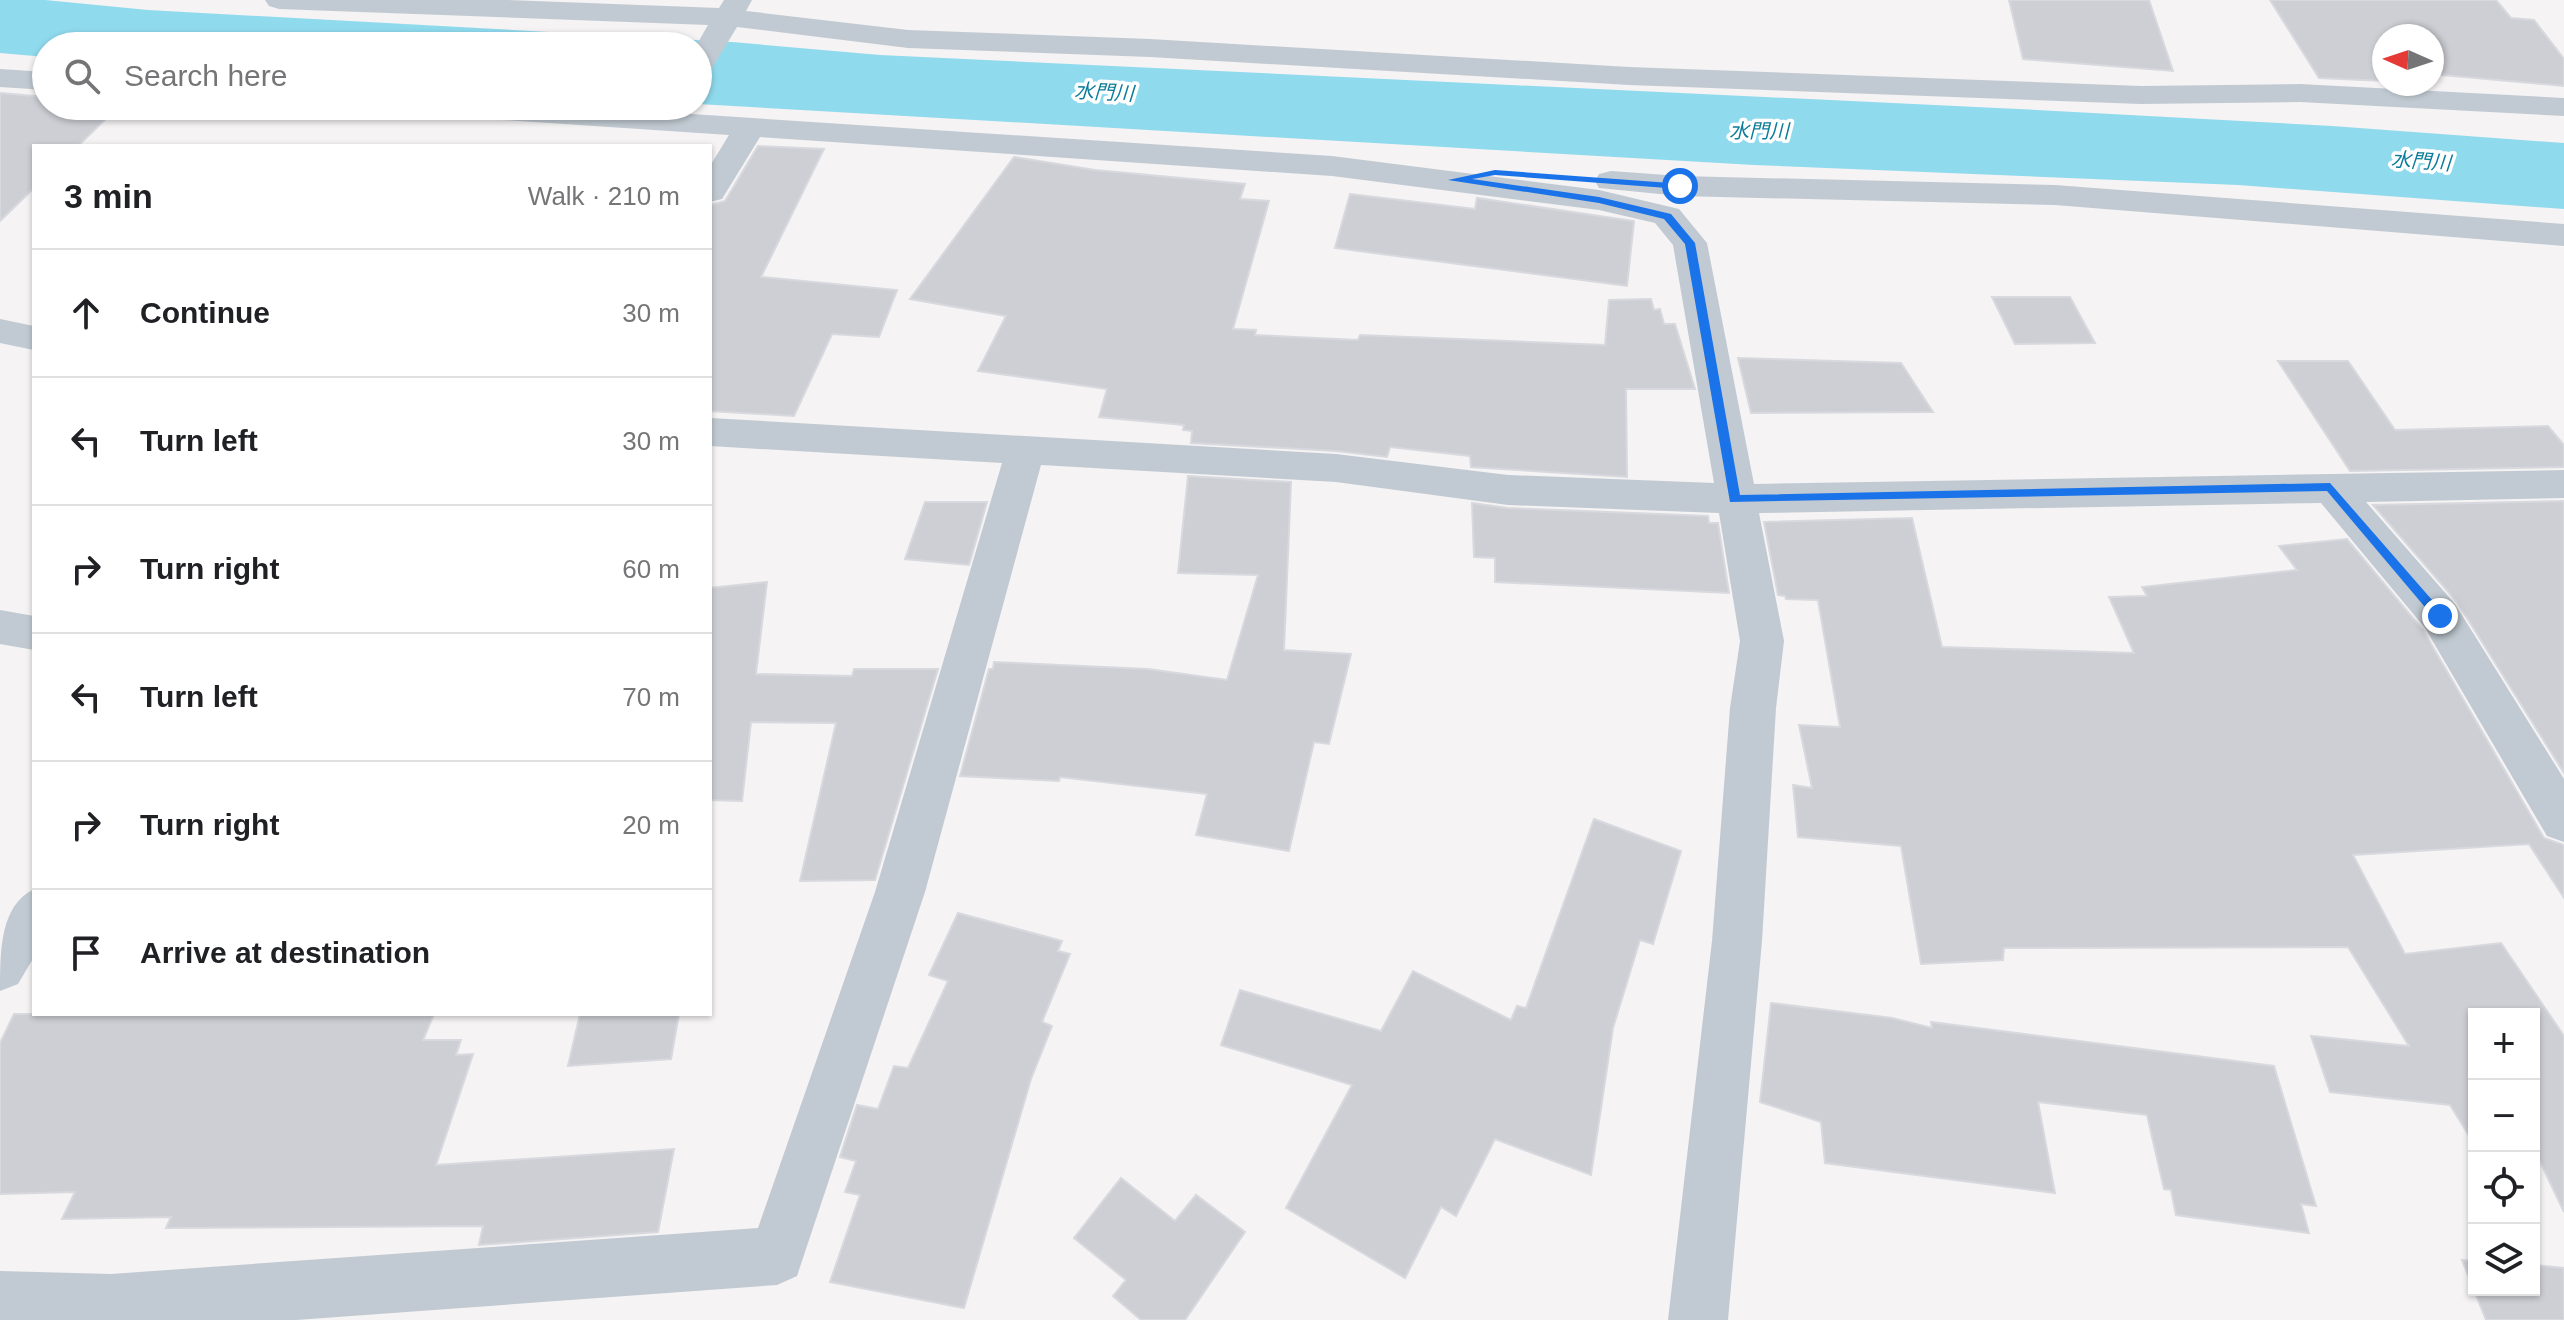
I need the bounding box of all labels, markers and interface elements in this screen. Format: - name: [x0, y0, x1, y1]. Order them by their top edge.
- north arrow: [2372, 24, 2444, 96]
- search box: [32, 32, 712, 120]
- icon: search: [60, 54, 104, 98]
- text: Search here: [124, 59, 287, 92]
- water label: 水門川: [1073, 79, 1137, 105]
- water label: 水門川: [1729, 120, 1791, 142]
- water label: 水門川: [2390, 148, 2454, 174]
- route start: [1662, 168, 1698, 204]
- text: 3 min: [64, 177, 153, 215]
- text: Walk · 210 m: [528, 181, 680, 211]
- icon: ahead: [64, 291, 108, 335]
- text: Continue: [140, 296, 270, 329]
- text: 30 m: [622, 298, 680, 328]
- icon: left: [64, 419, 108, 463]
- text: Turn left: [140, 424, 258, 457]
- text: 30 m: [622, 426, 680, 456]
- icon: right: [64, 547, 108, 591]
- text: Turn right: [140, 552, 279, 585]
- text: 60 m: [622, 554, 680, 584]
- route end: [2422, 598, 2458, 634]
- icon: left: [64, 675, 108, 719]
- text: Turn left: [140, 680, 258, 713]
- text: 70 m: [622, 682, 680, 712]
- icon: right: [64, 803, 108, 847]
- text: Turn right: [140, 808, 279, 841]
- text: 20 m: [622, 810, 680, 840]
- icon: arrive: [64, 931, 108, 975]
- text: Arrive at destination: [140, 936, 430, 969]
- map controls: [2468, 1008, 2540, 1296]
- button: +: [2468, 1008, 2540, 1080]
- button: −: [2468, 1080, 2540, 1152]
- button: locate: [2468, 1152, 2540, 1224]
- button: layers: [2468, 1224, 2540, 1296]

